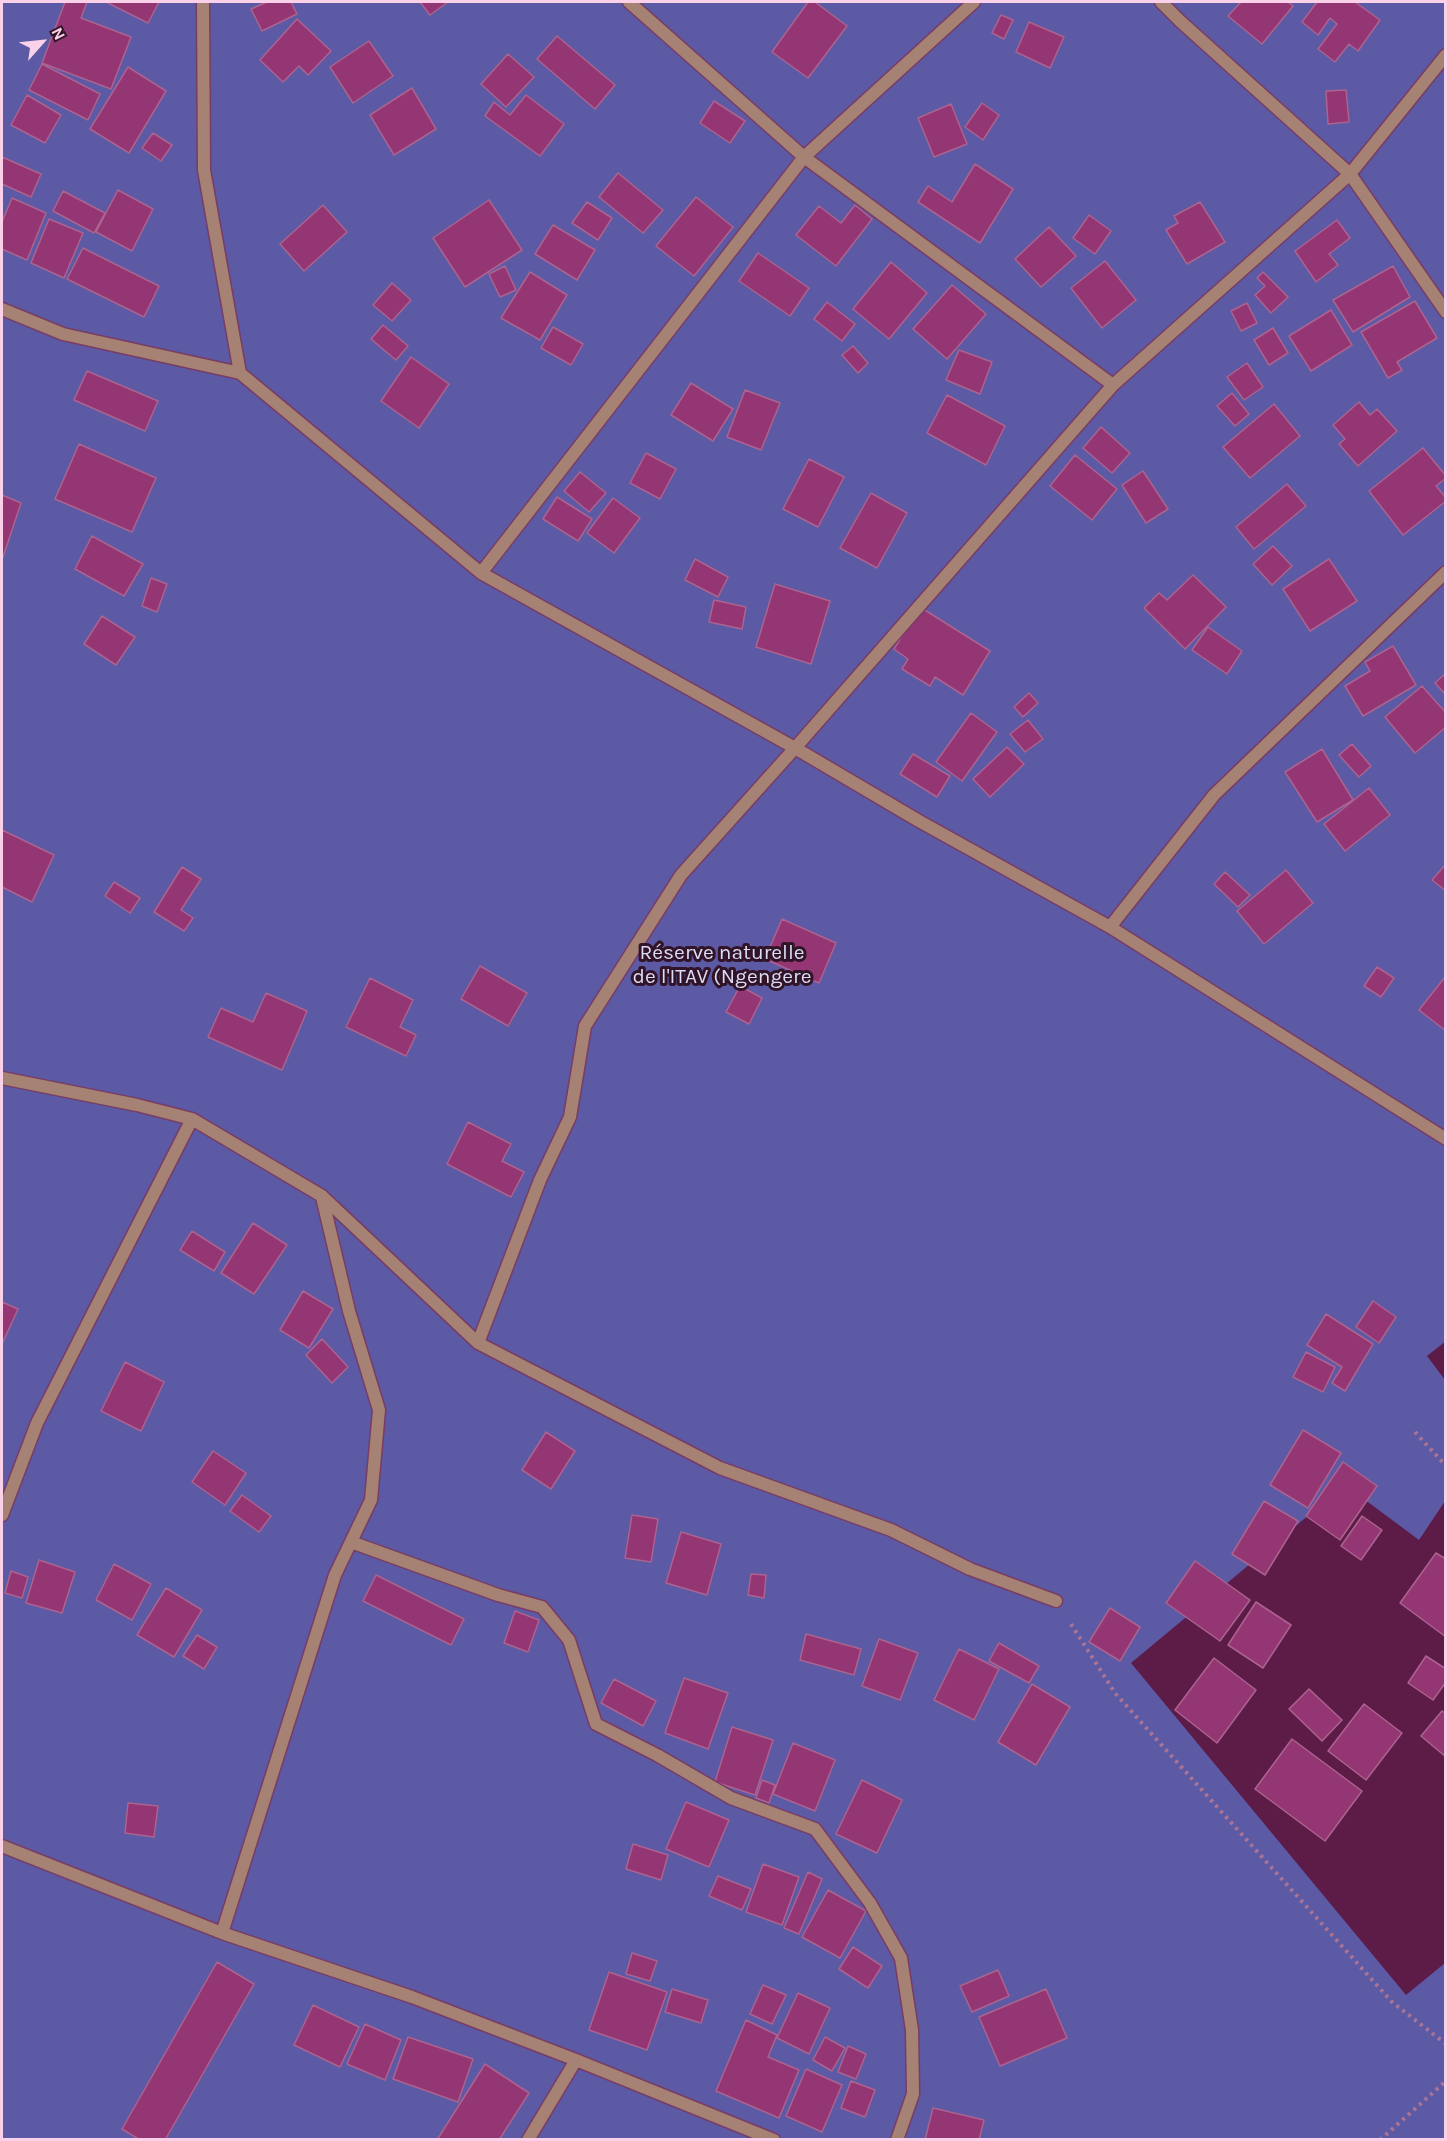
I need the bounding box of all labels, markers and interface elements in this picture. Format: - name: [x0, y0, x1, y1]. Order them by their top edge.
- north arrow: [12, 12, 72, 72]
- text: N: [47, 24, 70, 43]
- park label: Réserve naturelle de l'ITAV (Ngengere: [633, 940, 811, 990]

